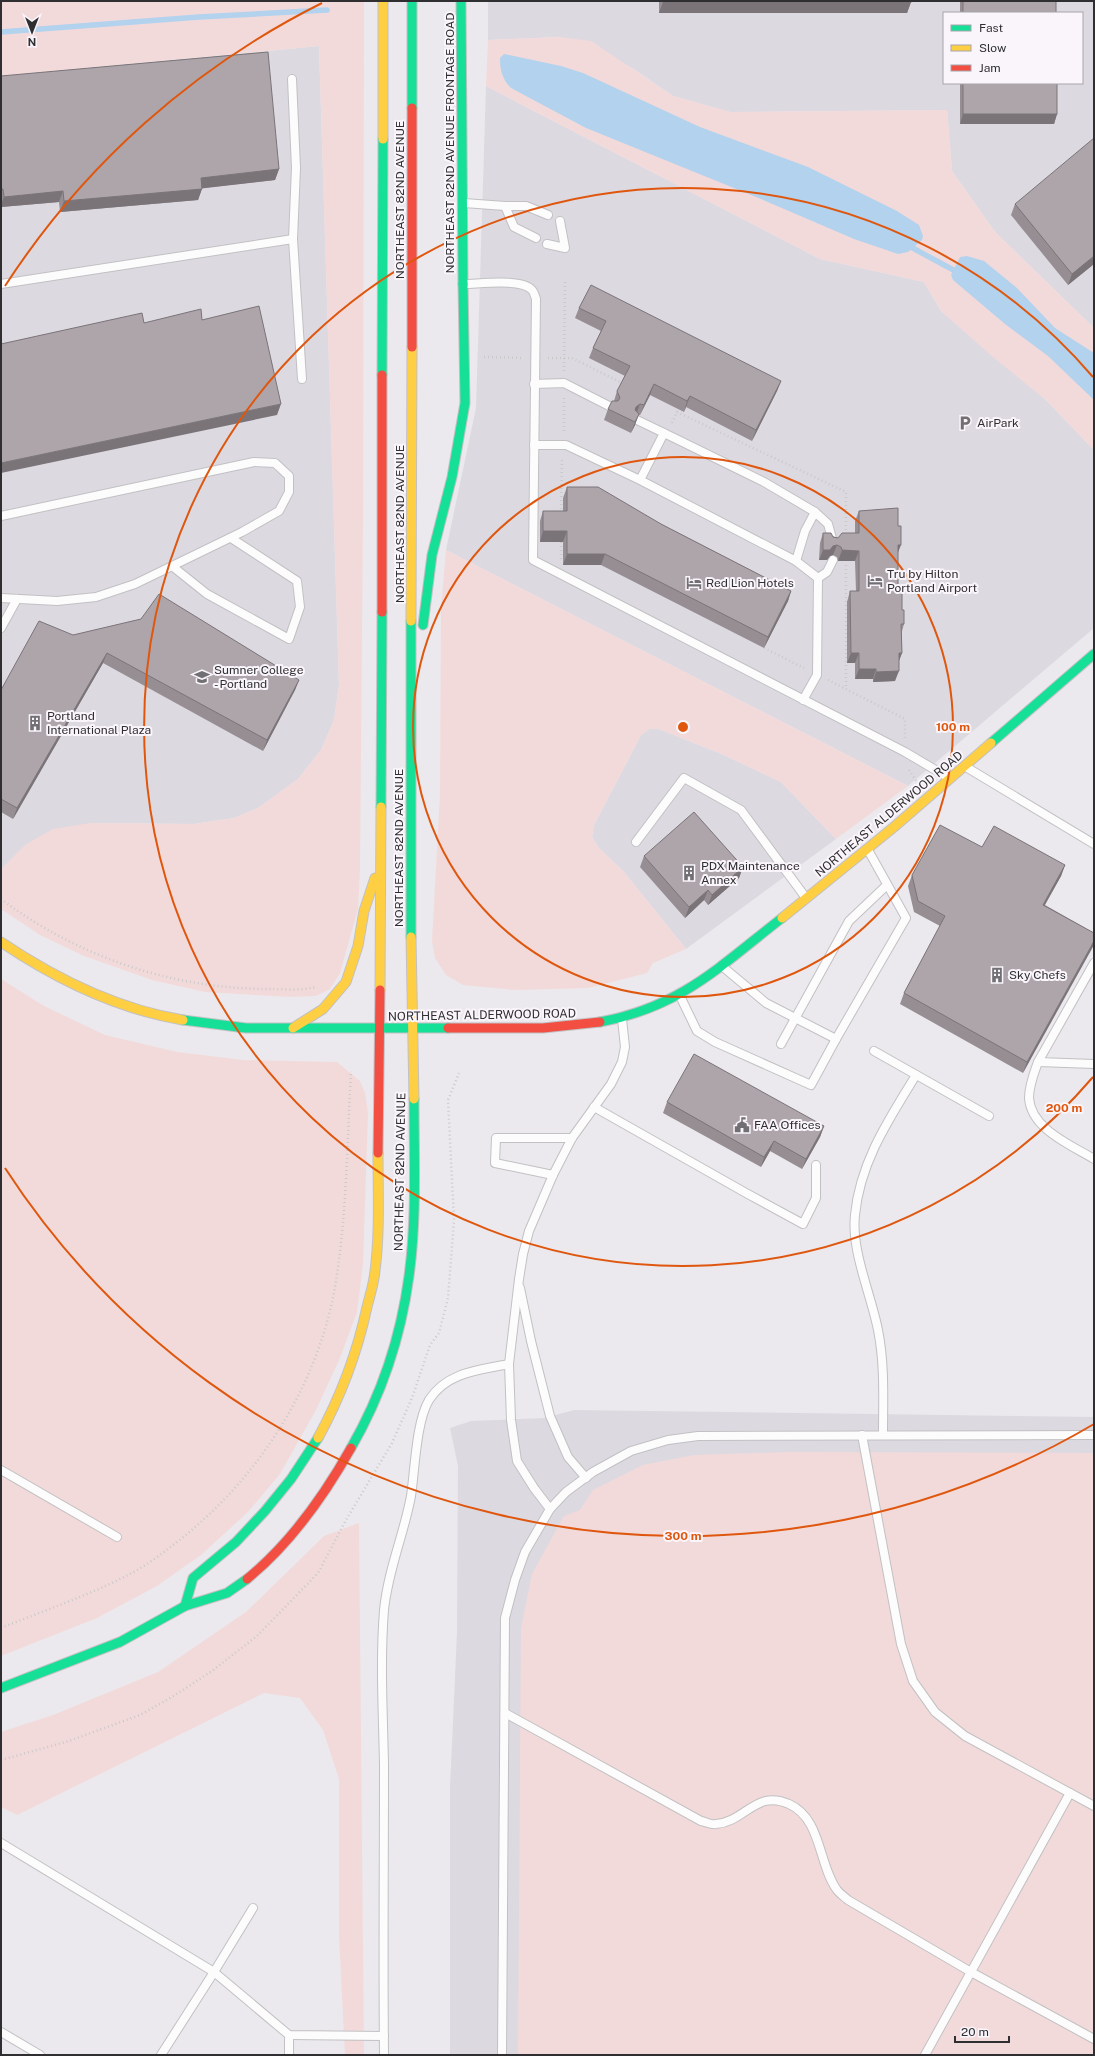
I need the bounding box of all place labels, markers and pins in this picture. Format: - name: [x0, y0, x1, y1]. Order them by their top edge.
- parking icon: AirPark: [956, 414, 974, 432]
- place label: AirPark: [977, 416, 1019, 430]
- place label: Tru by Hilton Portland Airport: [887, 567, 977, 595]
- hotel icon: Tru by Hilton Portland Airport: [866, 572, 884, 590]
- hotel icon: Red Lion Hotels: [685, 574, 703, 592]
- place label: Red Lion Hotels: [706, 576, 794, 590]
- place label: Sumner College - Portland: [214, 663, 304, 691]
- school or university icon: Sumner College - Portland: [193, 668, 211, 686]
- place label: Portland International Plaza: [47, 709, 151, 737]
- building icon: Portland International Plaza: [26, 714, 44, 732]
- centre of rings: [676, 720, 690, 734]
- place label: PDX Maintenance Annex: [701, 859, 800, 887]
- building icon: PDX Maintenance Annex: [680, 864, 698, 882]
- building icon: Sky Chefs: [988, 966, 1006, 984]
- place label: Sky Chefs: [1009, 968, 1066, 982]
- public building icon: FAA Offices: [733, 1116, 751, 1134]
- place label: FAA Offices: [754, 1118, 821, 1132]

